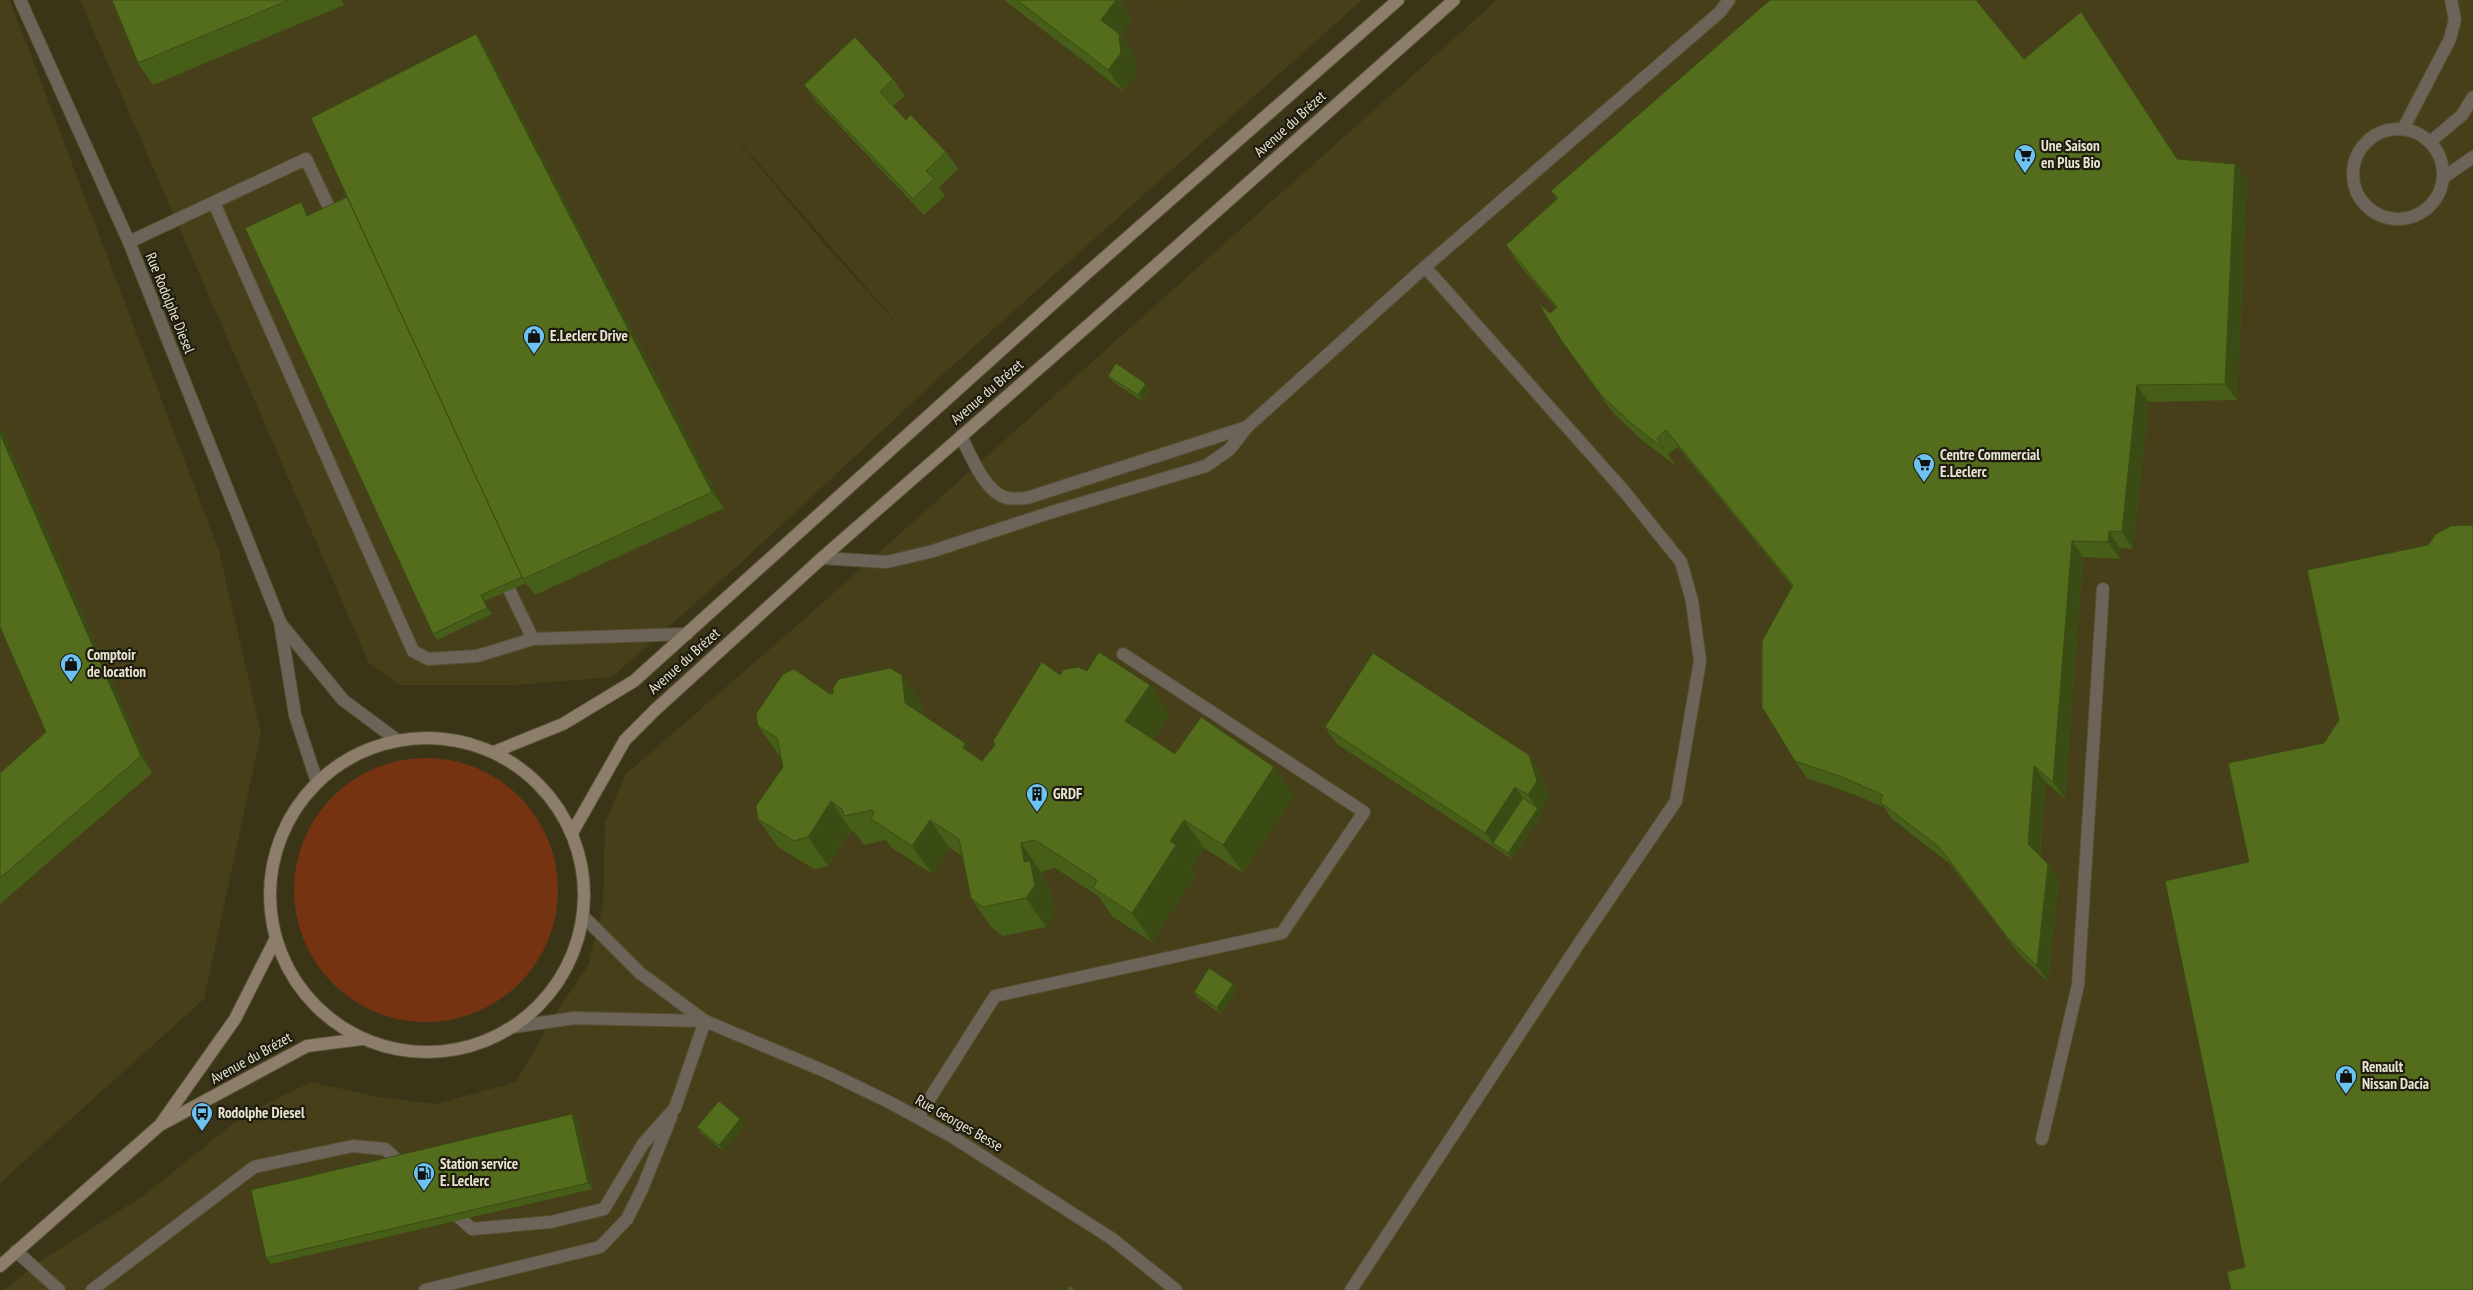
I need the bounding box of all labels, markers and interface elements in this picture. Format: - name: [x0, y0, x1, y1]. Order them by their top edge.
- street label: Avenue du Brézet: [1250, 86, 1329, 161]
- place label: Une Saison en Plus Bio: [2041, 136, 2101, 172]
- supermarket icon: Une Saison en Plus Bio: [2013, 143, 2037, 174]
- street label: Rue Rodolphe Diesel: [142, 250, 200, 357]
- shop icon: E.Leclerc Drive: [522, 324, 546, 355]
- place label: E.Leclerc Drive: [550, 326, 628, 345]
- street label: Avenue du Brézet: [946, 355, 1027, 428]
- place label: Centre Commercial E.Leclerc: [1940, 445, 2040, 481]
- supermarket icon: Centre Commercial E.Leclerc: [1912, 452, 1936, 483]
- street label: Avenue du Brézet: [644, 623, 723, 698]
- place label: Comptoir de location: [87, 645, 146, 681]
- shop icon: Comptoir de location: [59, 652, 83, 683]
- building icon: GRDF: [1025, 782, 1049, 813]
- place label: GRDF: [1053, 784, 1082, 803]
- street label: Avenue du Brézet: [207, 1027, 295, 1088]
- place label: Renault Nissan Dacia: [2362, 1057, 2429, 1093]
- shop icon: Renault Nissan Dacia: [2334, 1064, 2358, 1095]
- street label: Rue Georges Besse: [912, 1090, 1006, 1155]
- bus stop icon: Rodolphe Diesel: [190, 1101, 214, 1132]
- place label: Rodolphe Diesel: [218, 1103, 305, 1122]
- place label: Station service E. Leclerc: [440, 1154, 518, 1190]
- fuel station icon: Station service E. Leclerc: [412, 1161, 436, 1192]

